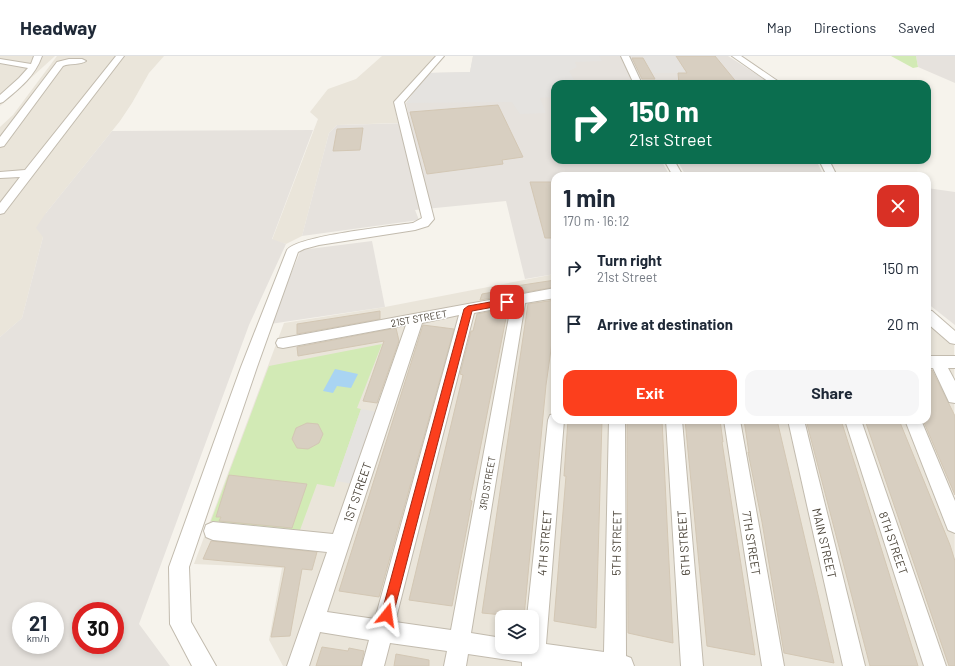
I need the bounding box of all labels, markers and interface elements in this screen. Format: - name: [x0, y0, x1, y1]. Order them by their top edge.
- text: Headway: [20, 16, 97, 39]
- text: Map: [767, 19, 792, 36]
- text: Directions: [814, 19, 876, 36]
- text: Saved: [898, 19, 935, 36]
- text: 150 m: [629, 94, 699, 128]
- icon: right: [563, 96, 615, 148]
- text: 21st Street: [629, 128, 713, 150]
- text: 1 min: [563, 183, 616, 212]
- button: close: [877, 185, 919, 227]
- text: 170 m · 16:12: [563, 213, 630, 229]
- text: Turn right: [597, 251, 662, 269]
- icon: right: [563, 257, 585, 279]
- text: 150 m: [882, 259, 919, 277]
- text: 21st Street: [597, 269, 657, 285]
- pin: [490, 285, 524, 319]
- icon: arrive: [496, 291, 518, 313]
- street label: 21ST STREET: [390, 307, 449, 329]
- icon: arrive: [563, 313, 585, 335]
- text: Arrive at destination: [597, 315, 733, 333]
- text: 20 m: [887, 315, 919, 333]
- button: Exit: [563, 370, 737, 416]
- button: Share: [745, 370, 919, 416]
- street label: 3RD STREET: [476, 455, 498, 511]
- street label: 1ST STREET: [340, 460, 374, 524]
- street label: MAIN STREET: [810, 506, 840, 580]
- street label: 4TH STREET: [534, 509, 554, 576]
- street label: 5TH STREET: [608, 510, 624, 576]
- street label: 6TH STREET: [674, 510, 692, 576]
- street label: 7TH STREET: [740, 510, 764, 576]
- street label: 8TH STREET: [877, 510, 911, 576]
- position arrow: [366, 594, 408, 636]
- speed limit sign: 30: [72, 602, 124, 654]
- map controls: [495, 610, 539, 654]
- button: layers: [495, 610, 539, 654]
- text: 21: [29, 611, 47, 635]
- text: km/h: [27, 632, 49, 644]

